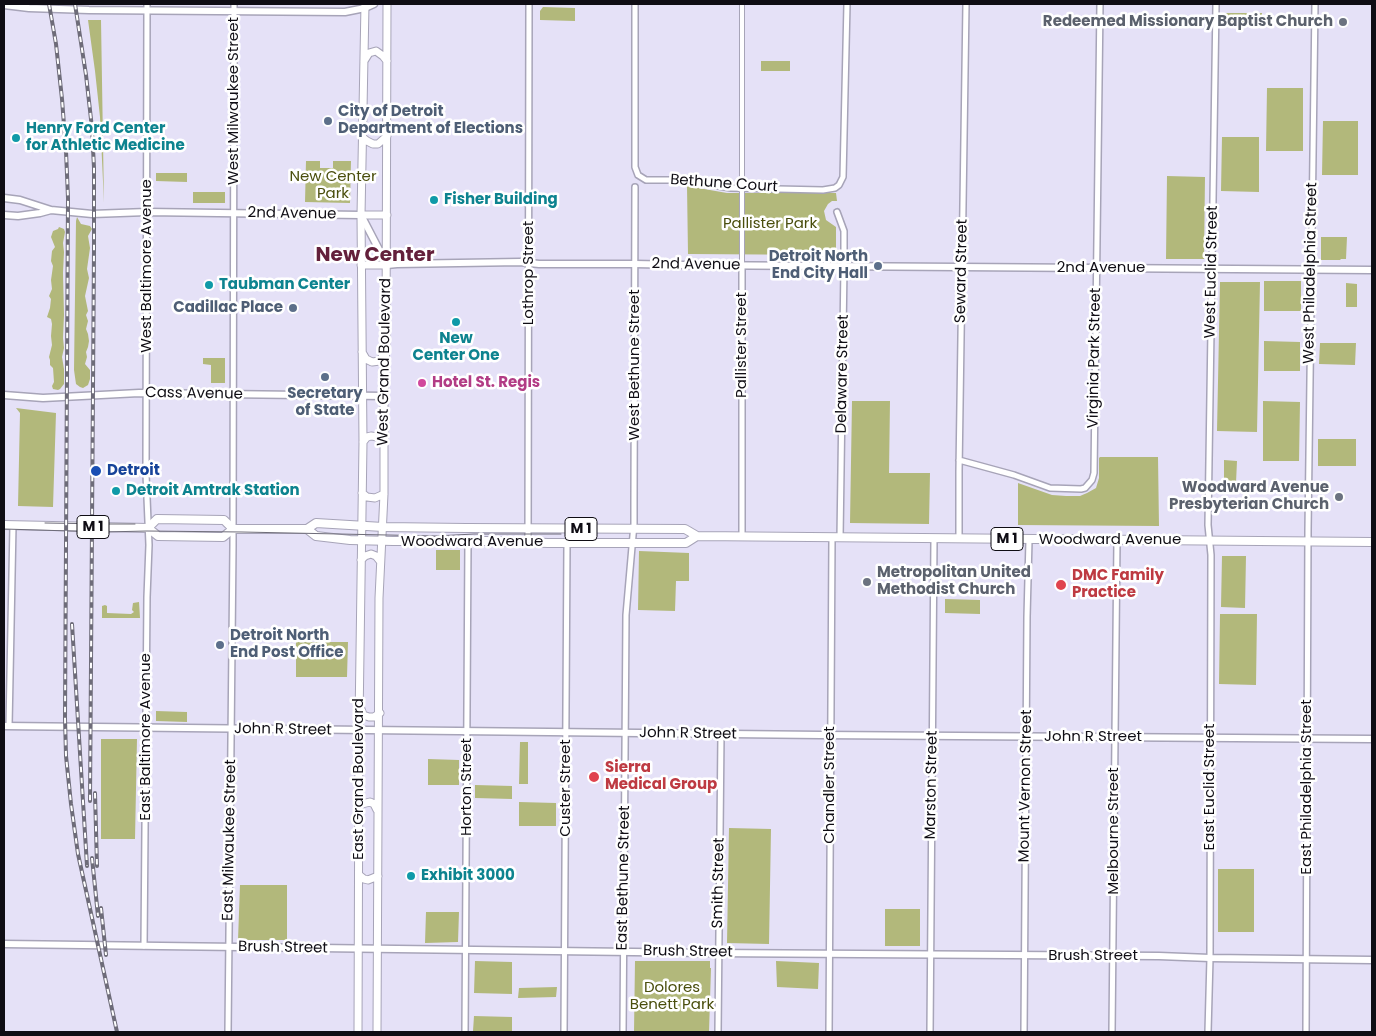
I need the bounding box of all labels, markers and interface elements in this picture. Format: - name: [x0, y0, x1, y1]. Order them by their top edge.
- place label: Redeemed Missionary Baptist Church: [1043, 13, 1333, 31]
- marker: Redeemed Missionary Baptist Church: [1337, 16, 1349, 28]
- street label: West Milwaukee Street: [225, 17, 243, 185]
- place label: City of Detroit Department of Elections: [338, 103, 523, 138]
- marker: City of Detroit Department of Elections: [322, 115, 334, 127]
- place label: Henry Ford Center for Athletic Medicine: [26, 120, 185, 155]
- marker: Henry Ford Center for Athletic Medicine: [10, 132, 22, 144]
- park label: New Center Park: [290, 168, 376, 203]
- street label: Bethune Court: [670, 171, 778, 197]
- street label: West Baltimore Avenue: [138, 179, 156, 353]
- street label: West Philadelphia Street: [1300, 182, 1322, 364]
- place label: Fisher Building: [444, 191, 558, 209]
- marker: Fisher Building: [428, 194, 440, 206]
- street label: 2nd Avenue: [248, 204, 336, 224]
- street label: West Euclid Street: [1202, 205, 1222, 339]
- park label: Pallister Park: [723, 215, 817, 233]
- street label: Seward Street: [952, 219, 972, 323]
- street label: Lothrop Street: [520, 221, 538, 325]
- district label: New Center: [316, 244, 434, 268]
- place label: Detroit North End City Hall: [769, 248, 868, 283]
- street label: 2nd Avenue: [652, 255, 740, 275]
- street label: 2nd Avenue: [1057, 259, 1145, 277]
- marker: Detroit North End City Hall: [872, 260, 884, 272]
- place label: Taubman Center: [219, 276, 350, 294]
- street label: West Grand Boulevard: [375, 278, 395, 446]
- marker: Taubman Center: [203, 279, 215, 291]
- street label: Virginia Park Street: [1085, 287, 1105, 429]
- street label: West Bethune Street: [626, 289, 644, 441]
- street label: Pallister Street: [733, 292, 751, 398]
- place label: Cadillac Place: [173, 299, 283, 317]
- marker: Cadillac Place: [287, 302, 299, 314]
- street label: Delaware Street: [833, 314, 853, 434]
- marker: New Center One: [450, 316, 462, 328]
- place label: New Center One: [413, 330, 499, 365]
- marker: Secretary of State: [319, 371, 331, 383]
- place label: Hotel St. Regis: [432, 374, 540, 392]
- marker: Hotel St. Regis: [416, 377, 428, 389]
- street label: Cass Avenue: [145, 384, 243, 404]
- place label: Secretary of State: [287, 385, 363, 420]
- place label: Detroit: [107, 462, 160, 480]
- marker: Detroit: [89, 464, 103, 478]
- place label: Woodward Avenue Presbyterian Church: [1169, 479, 1329, 514]
- place label: Detroit Amtrak Station: [126, 482, 300, 500]
- marker: Detroit Amtrak Station: [110, 485, 122, 497]
- marker: Woodward Avenue Presbyterian Church: [1333, 491, 1345, 503]
- road number: M 1: [77, 516, 109, 538]
- road number: M 1: [565, 518, 597, 540]
- road number: M 1: [991, 528, 1023, 550]
- street label: Woodward Avenue: [1039, 531, 1181, 549]
- street label: Woodward Avenue: [401, 533, 543, 551]
- place label: Metropolitan United Methodist Church: [877, 564, 1031, 599]
- place label: DMC Family Practice: [1072, 567, 1164, 602]
- marker: Metropolitan United Methodist Church: [861, 576, 873, 588]
- marker: DMC Family Practice: [1054, 578, 1068, 592]
- place label: Detroit North End Post Office: [230, 627, 343, 662]
- marker: Detroit North End Post Office: [214, 639, 226, 651]
- street label: East Baltimore Avenue: [137, 653, 155, 821]
- street label: East Grand Boulevard: [350, 698, 368, 860]
- street label: East Philadelphia Street: [1298, 699, 1316, 875]
- street label: Mount Vernon Street: [1016, 709, 1036, 863]
- street label: John R Street: [234, 720, 332, 740]
- street label: John R Street: [639, 724, 737, 744]
- street label: East Euclid Street: [1201, 724, 1219, 850]
- street label: Chandler Street: [821, 726, 839, 844]
- street label: John R Street: [1044, 728, 1142, 746]
- street label: Marston Street: [922, 730, 942, 840]
- street label: Horton Street: [458, 738, 476, 836]
- street label: Custer Street: [557, 739, 575, 837]
- street label: East Milwaukee Street: [220, 759, 240, 921]
- place label: Sierra Medical Group: [605, 759, 717, 794]
- street label: Melbourne Street: [1105, 767, 1123, 895]
- marker: Sierra Medical Group: [587, 770, 601, 784]
- street label: East Bethune Street: [614, 805, 634, 951]
- street label: Smith Street: [709, 837, 729, 929]
- place label: Exhibit 3000: [421, 867, 515, 885]
- marker: Exhibit 3000: [405, 870, 417, 882]
- street label: Brush Street: [238, 938, 328, 958]
- street label: Brush Street: [643, 942, 733, 962]
- street label: Brush Street: [1048, 947, 1138, 965]
- park label: Dolores Benett Park: [630, 979, 714, 1014]

